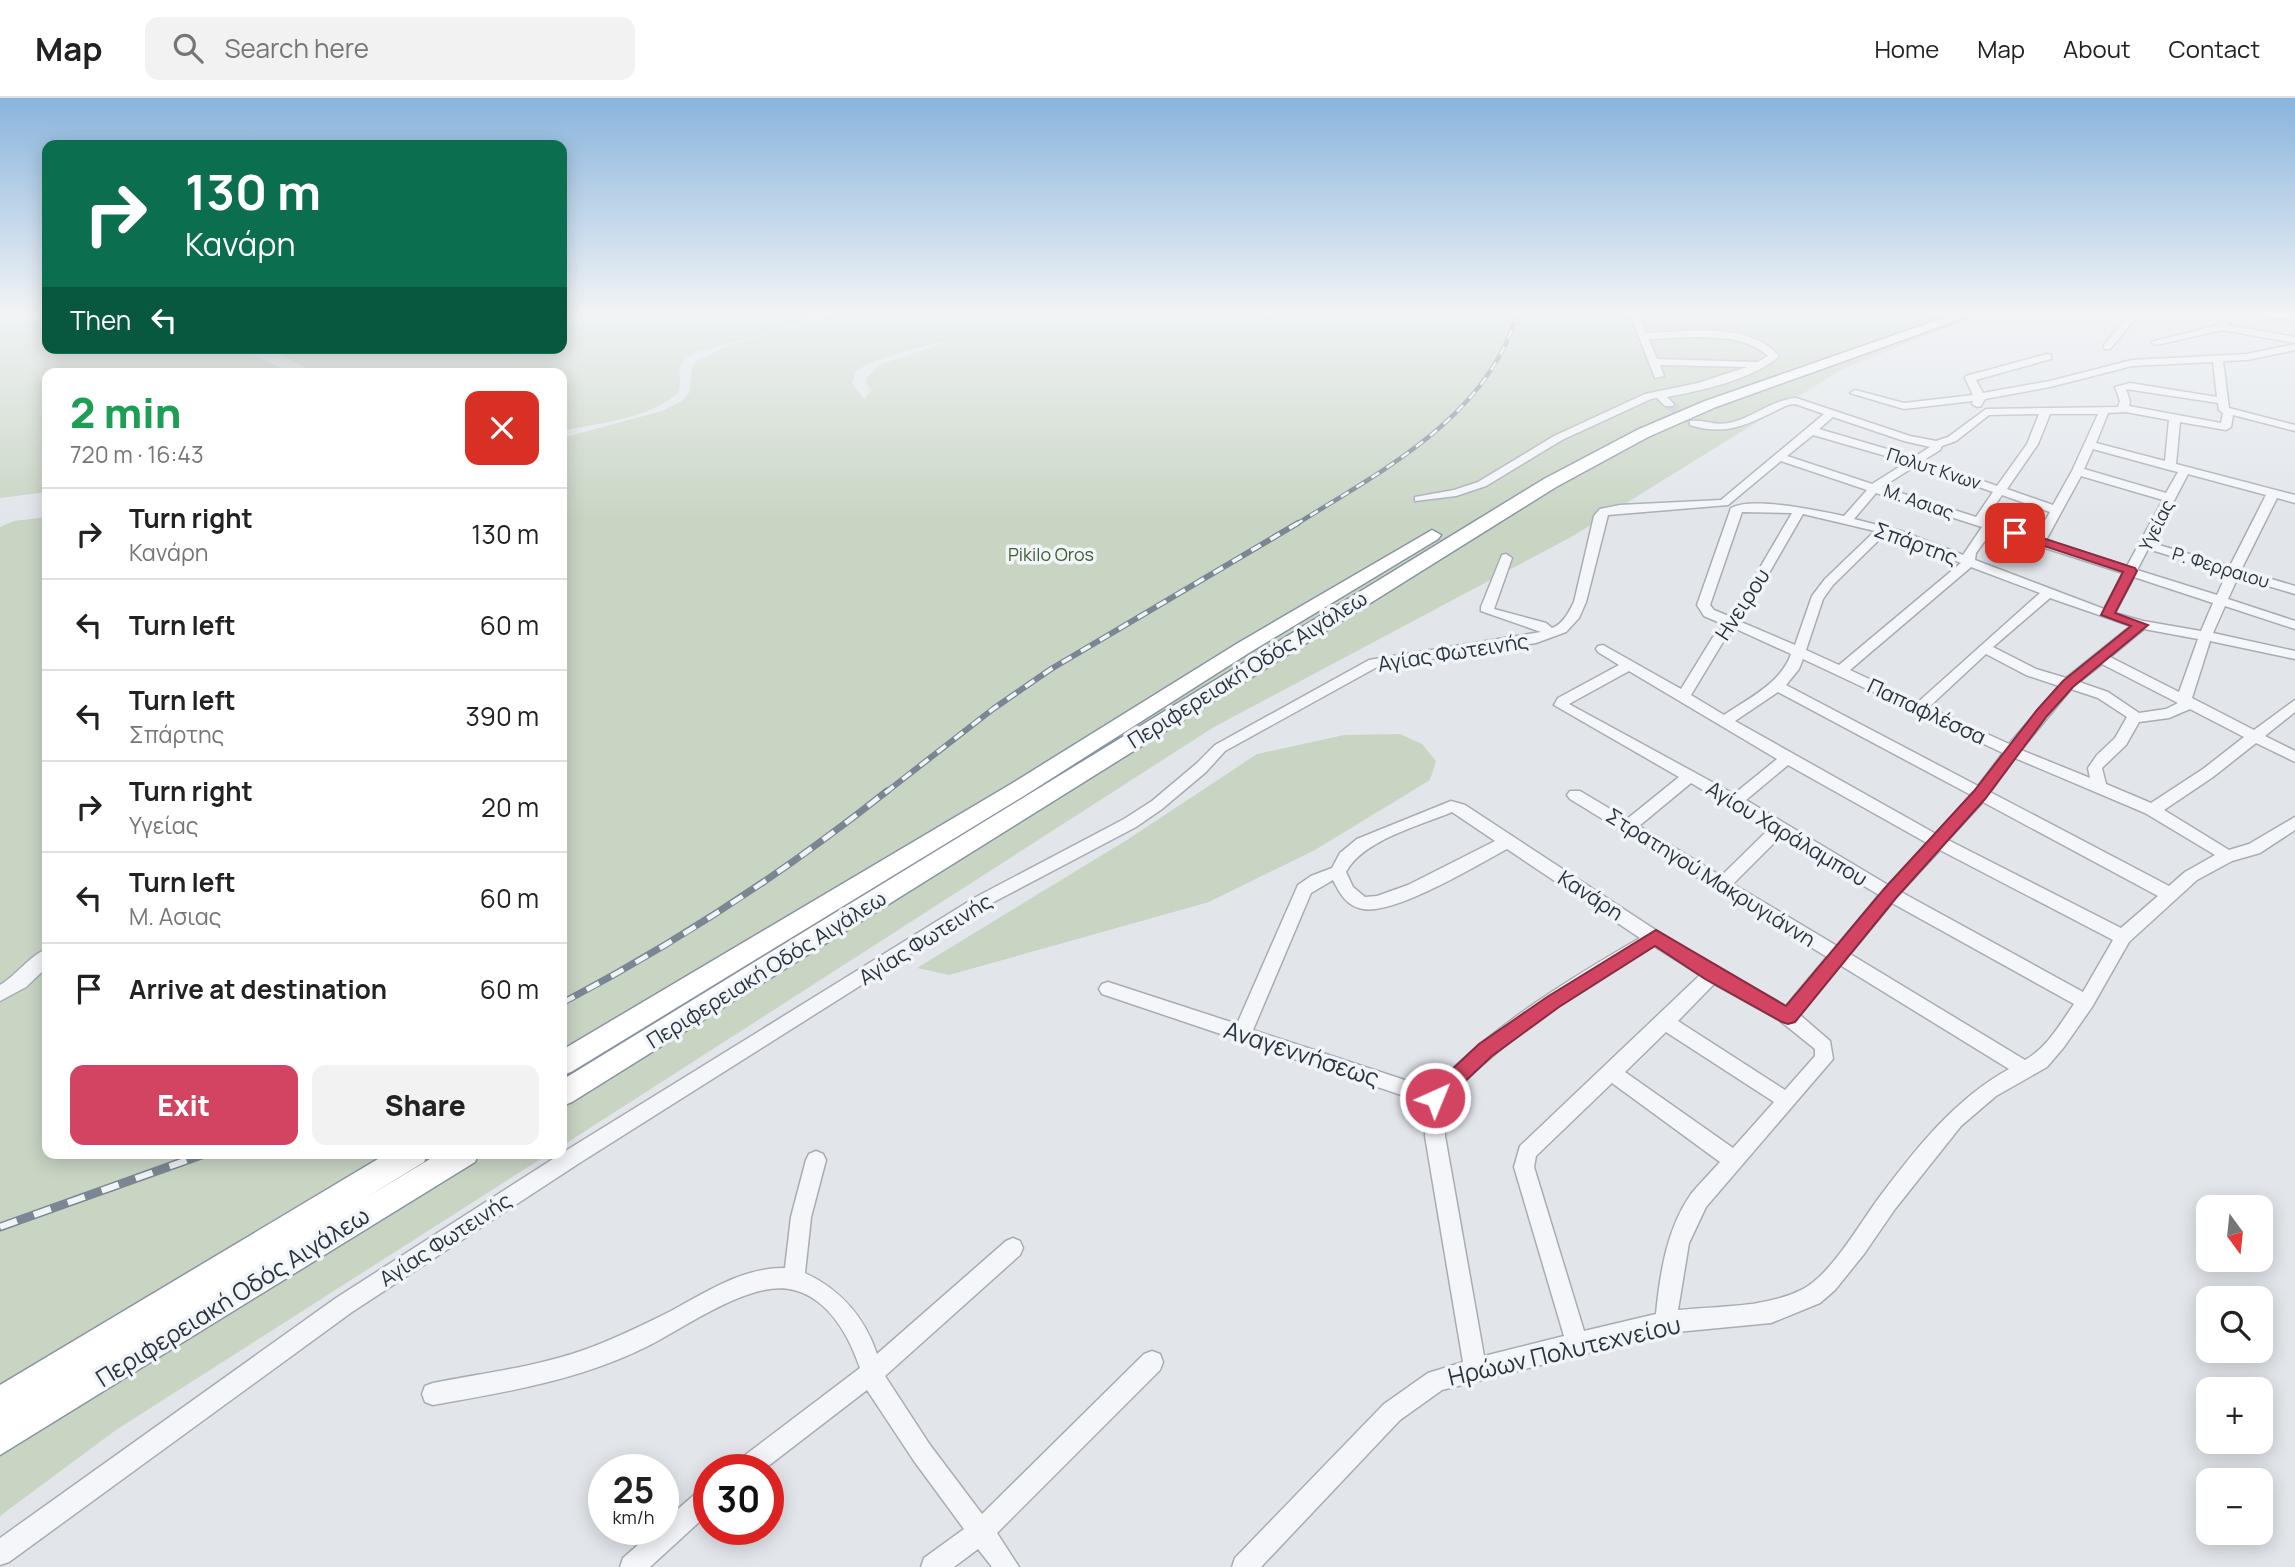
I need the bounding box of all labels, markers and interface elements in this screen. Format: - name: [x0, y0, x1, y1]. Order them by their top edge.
- search box: [145, 17, 635, 80]
- text: Map: [35, 26, 103, 71]
- icon: search: [169, 29, 207, 67]
- text: Search here: [225, 30, 369, 66]
- text: Home: [1874, 32, 1939, 65]
- text: Map: [1977, 32, 2025, 65]
- text: About: [2063, 32, 2131, 65]
- text: Contact: [2169, 32, 2260, 65]
- text: 130 m: [185, 158, 321, 225]
- icon: right: [70, 168, 161, 259]
- text: Κανάρη: [185, 222, 295, 266]
- icon: left: [145, 301, 183, 339]
- text: Then: [70, 302, 131, 338]
- text: 2 min: [70, 383, 181, 441]
- button: close: [465, 391, 539, 465]
- text: 720 m · 16:43: [70, 438, 204, 470]
- street label: Πολυτ Κνων: [1884, 442, 1984, 494]
- street label: Μ. Ασιας: [1881, 478, 1957, 524]
- street label: Υγείας: [2133, 495, 2179, 555]
- text: Turn right: [129, 500, 253, 536]
- pin: [1985, 503, 2045, 563]
- icon: arrive: [1996, 514, 2034, 552]
- icon: right: [70, 515, 108, 553]
- street label: Σπάρτης: [1870, 515, 1962, 571]
- text: 130 m: [471, 516, 539, 552]
- text: Κανάρη: [129, 536, 208, 568]
- street label: Ρ. Φερραιου: [2169, 541, 2273, 593]
- park label: Pikilo Oros: [1008, 542, 1094, 566]
- street label: Ηνειρου: [1708, 563, 1776, 645]
- street label: Περιφερειακή Οδός Αιγάλεω: [1122, 584, 1372, 754]
- icon: left: [70, 606, 108, 644]
- text: Turn left: [129, 607, 236, 643]
- text: 60 m: [480, 607, 539, 643]
- street label: Αγίας Φωτεινής: [1376, 626, 1530, 678]
- street label: Παπαφλέσσα: [1863, 671, 1991, 751]
- text: Turn left: [129, 682, 236, 718]
- icon: left: [70, 697, 108, 735]
- text: 390 m: [465, 698, 539, 734]
- text: Σπάρτης: [129, 718, 224, 750]
- text: Turn right: [129, 773, 253, 809]
- street label: Αγίου Χαράλαμπου: [1701, 774, 1873, 892]
- icon: right: [70, 788, 108, 826]
- text: 20 m: [481, 789, 539, 825]
- street label: Στρατηγού Μακρυγιάννη: [1601, 801, 1821, 953]
- text: Υγείας: [129, 809, 199, 841]
- text: Turn left: [129, 864, 236, 900]
- street label: Κανάρη: [1553, 864, 1629, 926]
- icon: left: [70, 879, 108, 917]
- text: 60 m: [480, 880, 539, 916]
- street label: Περιφερειακή Οδός Αιγάλεω: [641, 884, 891, 1054]
- street label: Αγίας Φωτεινής: [853, 887, 997, 991]
- text: Μ. Ασιας: [129, 900, 221, 932]
- icon: arrive: [70, 970, 108, 1008]
- text: Arrive at destination: [129, 971, 387, 1007]
- text: 60 m: [480, 971, 539, 1007]
- street label: Αναγεννήσεως: [1220, 1012, 1384, 1094]
- position arrow: [1398, 1061, 1472, 1135]
- button: Exit: [70, 1065, 298, 1145]
- button: Share: [312, 1065, 539, 1145]
- street label: Αγίας Φωτεινής: [374, 1186, 516, 1292]
- north arrow: [2196, 1195, 2273, 1272]
- map controls: [2196, 1195, 2273, 1545]
- street label: Περιφερειακή Οδός Αιγάλεω: [89, 1198, 375, 1394]
- button: search: [2196, 1286, 2273, 1363]
- street label: Ηρώων Πολυτεχνείου: [1444, 1307, 1684, 1393]
- button: +: [2196, 1377, 2273, 1454]
- speed limit sign: 30: [693, 1454, 784, 1545]
- text: 25: [613, 1466, 654, 1514]
- button: −: [2196, 1468, 2273, 1545]
- text: km/h: [613, 1505, 654, 1529]

